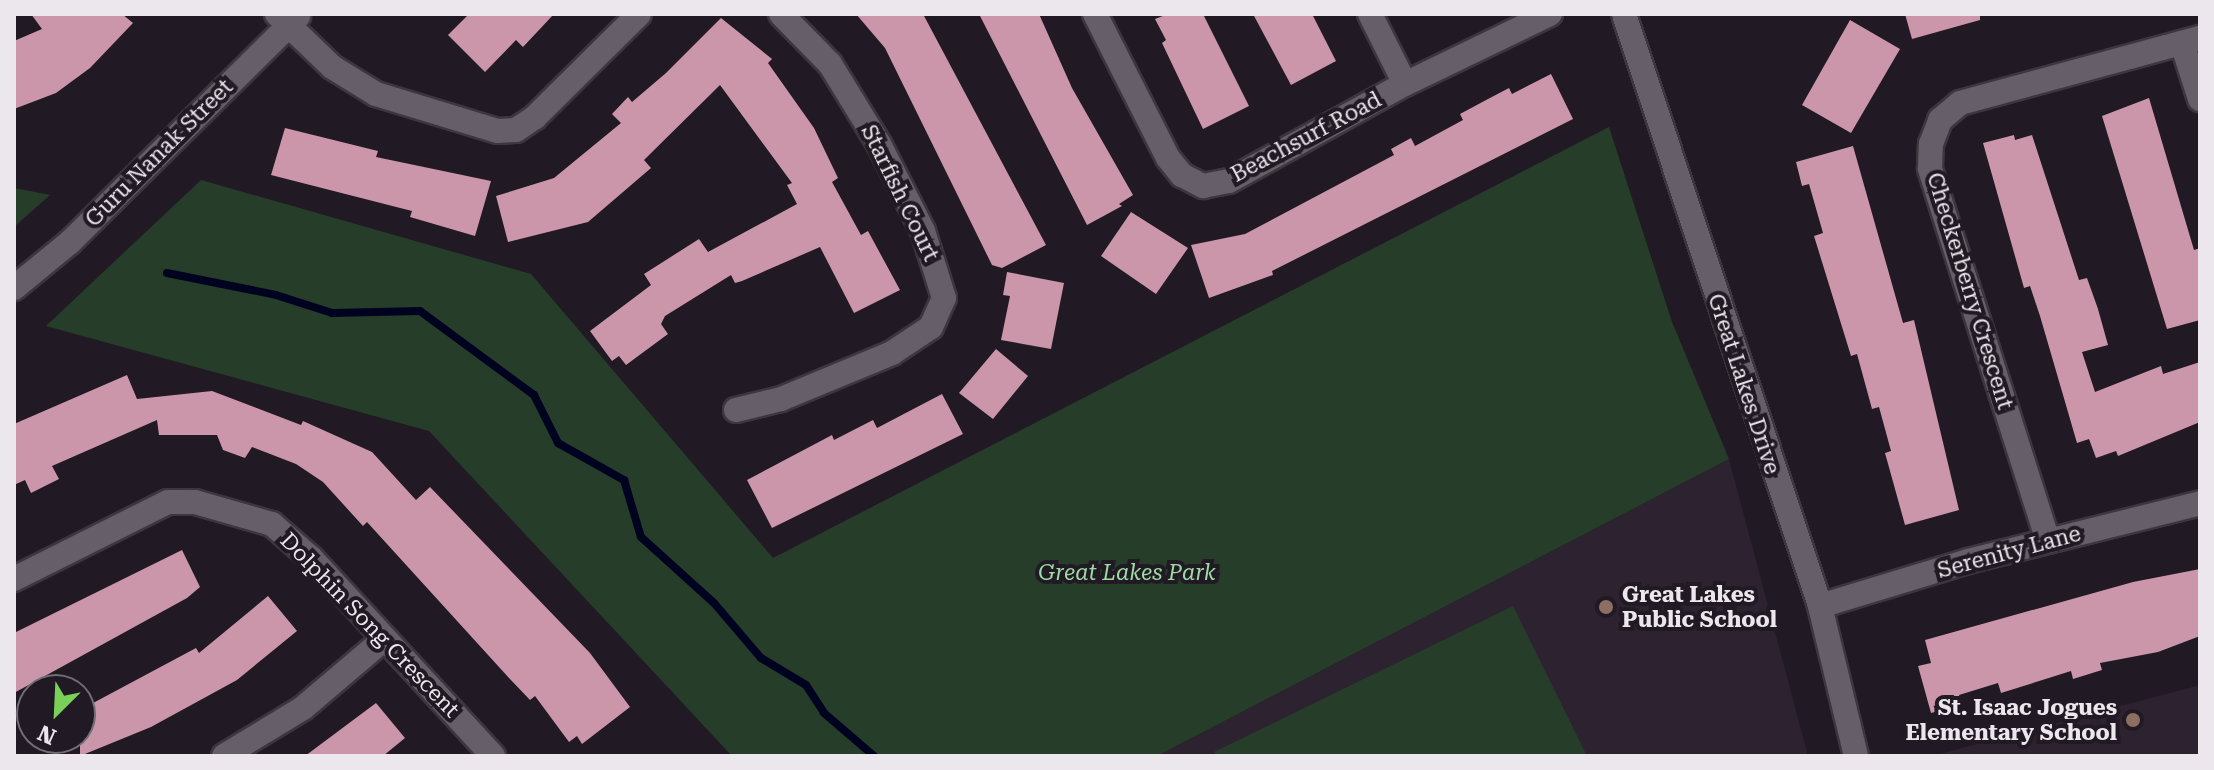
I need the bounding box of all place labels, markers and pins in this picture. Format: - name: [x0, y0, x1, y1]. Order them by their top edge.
- place label: Great Lakes Public School: [1622, 581, 1777, 632]
- marker: Great Lakes Public School: [1597, 598, 1615, 616]
- place label: St. Isaac Jogues Elementary School: [1905, 694, 2117, 746]
- marker: St. Isaac Jogues Elementary School: [2124, 711, 2142, 729]

